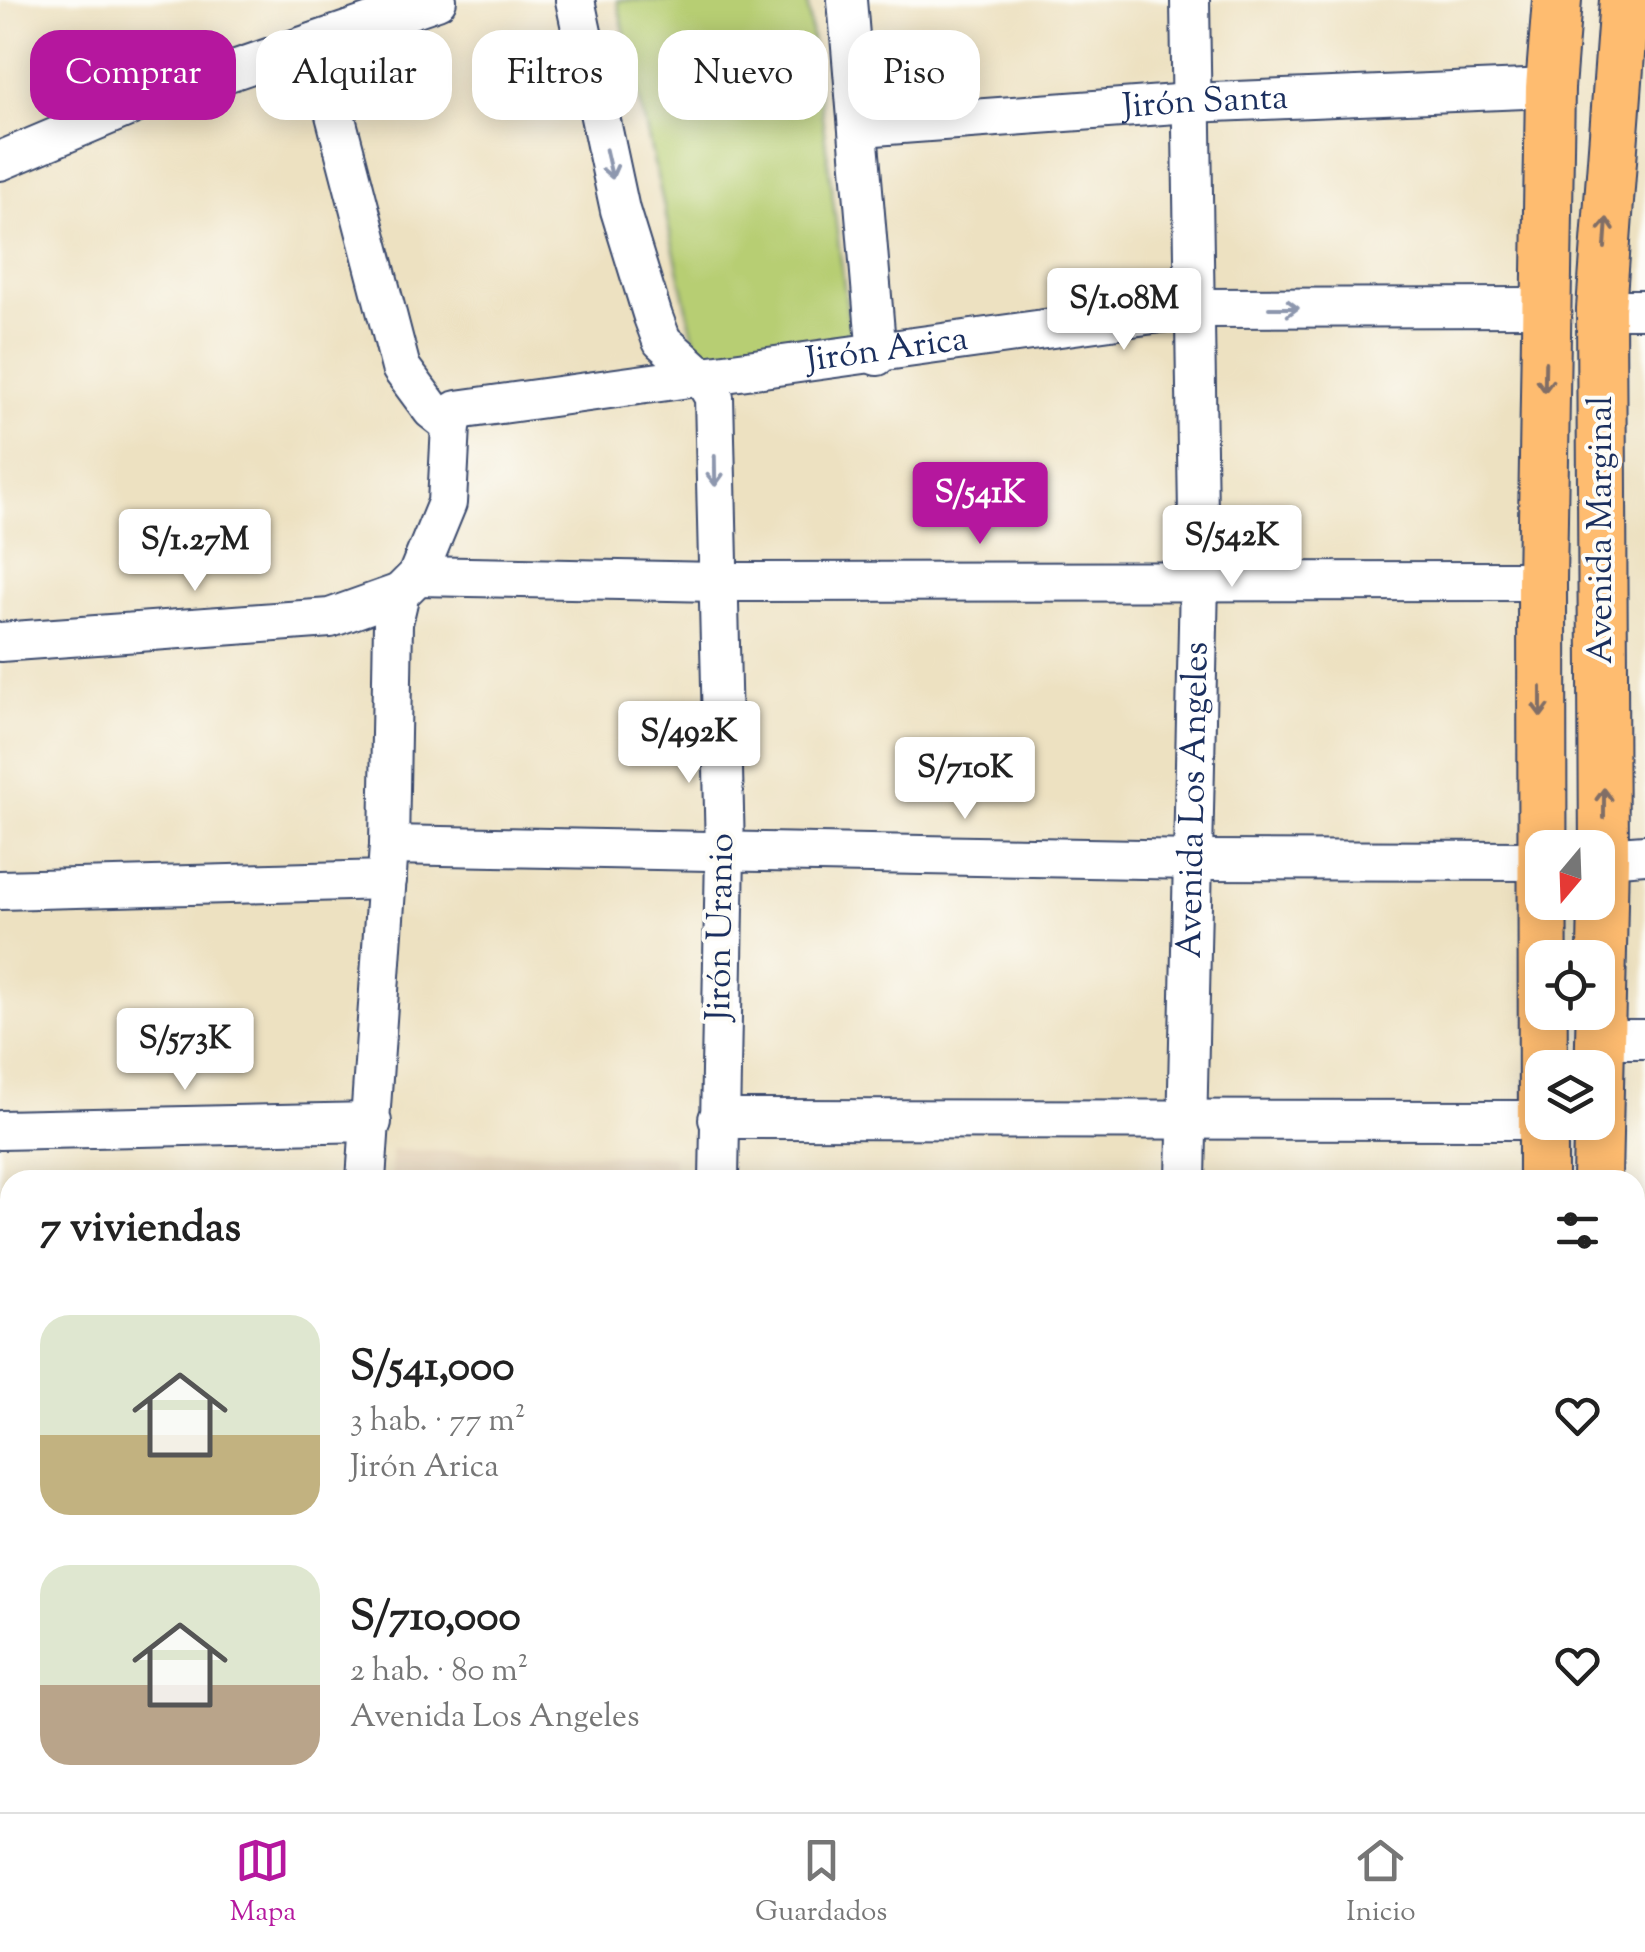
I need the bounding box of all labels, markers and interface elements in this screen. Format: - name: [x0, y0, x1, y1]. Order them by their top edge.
- chip: Comprar: [30, 30, 236, 120]
- chip: Alquilar: [256, 30, 452, 120]
- chip: Filtros: [472, 30, 638, 120]
- chip: Nuevo: [658, 30, 828, 120]
- chip: Piso: [848, 30, 980, 120]
- street label: Jirón Santa: [1119, 73, 1289, 134]
- one-way arrow: [601, 147, 619, 179]
- one-way arrow: [1597, 217, 1616, 249]
- pin: S/1.08M: [1032, 268, 1216, 353]
- text: S/1.08M: [1069, 277, 1179, 323]
- one-way arrow: [1268, 298, 1300, 318]
- street label: Jirón Arica: [801, 314, 971, 387]
- one-way arrow: [1535, 361, 1554, 393]
- street label: Avenida Marginal: [1577, 396, 1628, 664]
- one-way arrow: [706, 454, 724, 487]
- pin: S/541K: [899, 462, 1061, 547]
- text: S/541K: [935, 471, 1025, 517]
- pin: S/542K: [1151, 505, 1313, 590]
- pin: S/1.27M: [103, 509, 287, 594]
- text: S/542K: [1185, 514, 1279, 560]
- text: S/1.27M: [141, 518, 249, 564]
- street label: Avenida Los Angeles: [1165, 641, 1223, 959]
- one-way arrow: [1532, 686, 1550, 718]
- pin: S/492K: [608, 701, 770, 786]
- text: S/492K: [640, 710, 738, 756]
- pin: S/710K: [884, 737, 1046, 822]
- text: S/710K: [917, 746, 1013, 792]
- one-way arrow: [1594, 787, 1614, 820]
- north arrow: [1525, 830, 1615, 920]
- map controls: [1525, 830, 1615, 1140]
- street label: Jirón Uranio: [695, 833, 749, 1023]
- button: locate: [1525, 940, 1615, 1030]
- pin: S/573K: [104, 1008, 266, 1093]
- text: S/573K: [139, 1017, 231, 1063]
- button: layers: [1525, 1050, 1615, 1140]
- text: 7 viviendas: [40, 1200, 241, 1260]
- icon: filters: [1550, 1203, 1605, 1258]
- text: S/541,000: [350, 1339, 515, 1399]
- icon: home: [120, 1355, 240, 1475]
- icon: heart: [1550, 1388, 1605, 1443]
- text: 3 hab. · 77 m²: [350, 1399, 526, 1445]
- text: Jirón Arica: [350, 1445, 499, 1491]
- text: S/710,000: [350, 1589, 521, 1649]
- icon: home: [120, 1605, 240, 1725]
- icon: heart: [1550, 1638, 1605, 1693]
- text: 2 hab. · 80 m²: [350, 1649, 528, 1695]
- text: Avenida Los Angeles: [350, 1695, 640, 1741]
- tab: Mapa: [229, 1833, 296, 1933]
- tab: Guardados: [755, 1833, 887, 1933]
- tab: Inicio: [1346, 1833, 1416, 1933]

